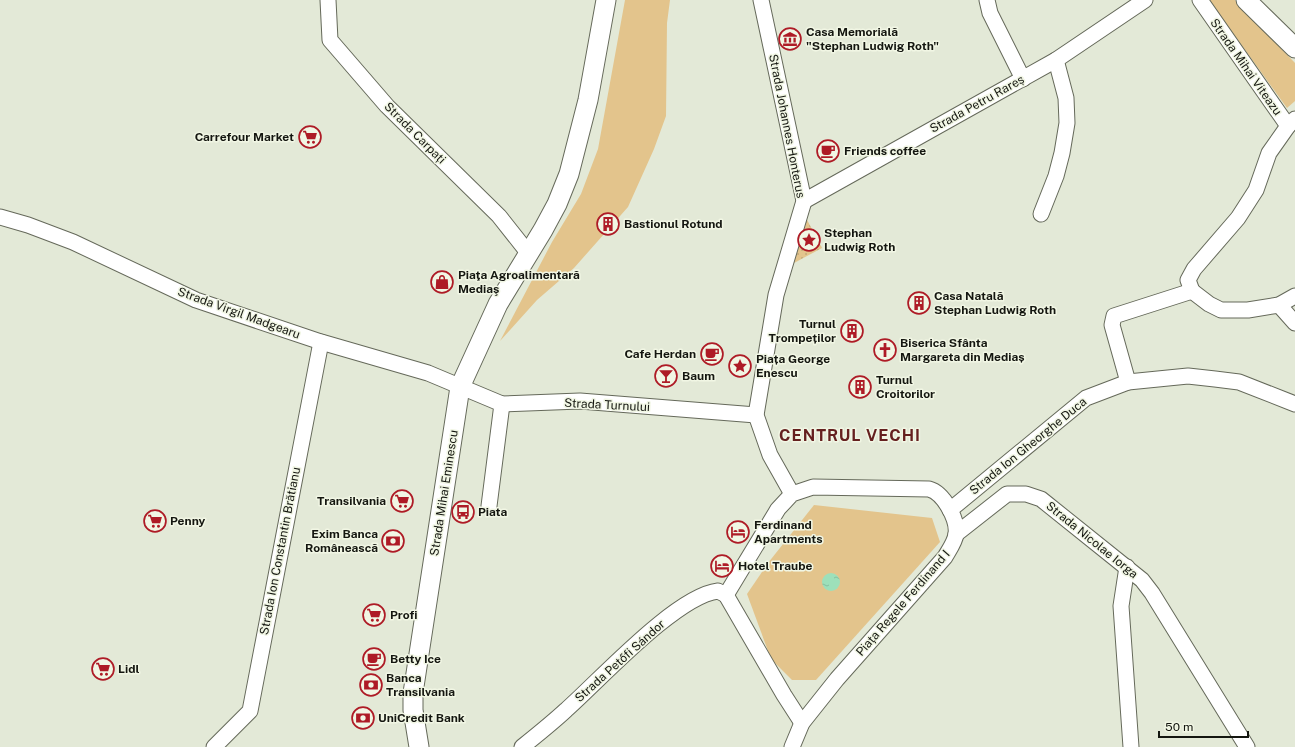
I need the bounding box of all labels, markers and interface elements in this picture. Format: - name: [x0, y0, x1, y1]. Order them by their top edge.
- street label: Strada Mihai Viteazu: [1207, 16, 1285, 118]
- place label: Casa Memorială "Stephan Ludwig Roth": [806, 25, 939, 53]
- museum icon: Casa Memorială "Stephan Ludwig Roth": [777, 26, 803, 52]
- street label: Strada Johannes Honterus: [766, 53, 808, 199]
- street label: Strada Petru Rareș: [927, 72, 1027, 136]
- street label: Strada Carpați: [381, 99, 449, 167]
- supermarket icon: Carrefour Market: [297, 124, 323, 150]
- place label: Carrefour Market: [195, 130, 294, 144]
- cafe icon: Friends coffee: [815, 138, 841, 164]
- place label: Friends coffee: [844, 144, 926, 158]
- building icon: Bastionul Rotund: [595, 211, 621, 237]
- place label: Bastionul Rotund: [624, 217, 723, 231]
- place label: Stephan Ludwig Roth: [824, 226, 895, 254]
- place icon: Stephan Ludwig Roth: [796, 227, 822, 253]
- place label: Piaţa Agroalimentară Mediaş: [458, 268, 580, 296]
- shop icon: Piaţa Agroalimentară Mediaş: [429, 269, 455, 295]
- street label: Strada Virgil Madgearu: [176, 284, 302, 342]
- place label: Casa Natală Stephan Ludwig Roth: [934, 289, 1056, 317]
- building icon: Casa Natală Stephan Ludwig Roth: [906, 290, 932, 316]
- place label: Turnul Trompeților: [769, 317, 836, 345]
- building icon: Turnul Trompeților: [839, 318, 865, 344]
- place label: Biserica Sfânta Margareta din Mediaș: [900, 336, 1025, 364]
- church icon: Biserica Sfânta Margareta din Mediaș: [872, 337, 898, 363]
- cafe icon: Cafe Herdan: [699, 341, 725, 367]
- place label: Cafe Herdan: [624, 347, 696, 361]
- place label: Piața George Enescu: [756, 352, 830, 380]
- place icon: Piața George Enescu: [727, 353, 753, 379]
- bar icon: Baum: [653, 363, 679, 389]
- place label: Baum: [682, 369, 715, 383]
- place label: Turnul Croitorilor: [876, 373, 935, 401]
- building icon: Turnul Croitorilor: [847, 374, 873, 400]
- street label: Strada Ion Gheorghe Duca: [967, 394, 1089, 498]
- street label: Strada Turnului: [564, 396, 650, 414]
- district label: CENTRUL VECHI: [779, 426, 921, 445]
- street label: Strada Mihai Eminescu: [427, 429, 461, 557]
- street label: Strada Ion Constantin Brătianu: [257, 466, 303, 636]
- supermarket icon: Transilvania: [389, 488, 415, 514]
- place label: Transilvania: [317, 494, 386, 508]
- bus stop icon: Piata: [450, 499, 476, 525]
- street label: Strada Nicolae Iorga: [1043, 499, 1141, 581]
- place label: Piata: [478, 505, 508, 519]
- supermarket icon: Penny: [142, 508, 168, 534]
- place label: Penny: [170, 514, 206, 528]
- place label: Ferdinand Apartments: [754, 518, 823, 546]
- hotel icon: Ferdinand Apartments: [725, 519, 751, 545]
- place label: Exim Banca Românească: [305, 527, 378, 555]
- bank icon: Exim Banca Românească: [380, 528, 406, 554]
- street label: Piața Regele Ferdinand I: [853, 547, 953, 659]
- hotel icon: Hotel Traube: [709, 553, 735, 579]
- place label: Hotel Traube: [738, 559, 812, 573]
- supermarket icon: Profi: [361, 602, 387, 628]
- place label: Profi: [390, 608, 417, 622]
- street label: Strada Petőfi Sándor: [572, 617, 668, 705]
- cafe icon: Betty Ice: [361, 646, 387, 672]
- place label: Betty Ice: [390, 652, 441, 666]
- supermarket icon: Lidl: [90, 656, 116, 682]
- place label: Lidl: [118, 662, 139, 676]
- place label: Banca Transilvania: [386, 671, 455, 699]
- bank icon: Banca Transilvania: [358, 672, 384, 698]
- bank icon: UniCredit Bank: [350, 705, 376, 731]
- place label: UniCredit Bank: [378, 711, 465, 725]
- scale bar: [1159, 713, 1248, 739]
- text: 50 m: [1165, 720, 1193, 734]

